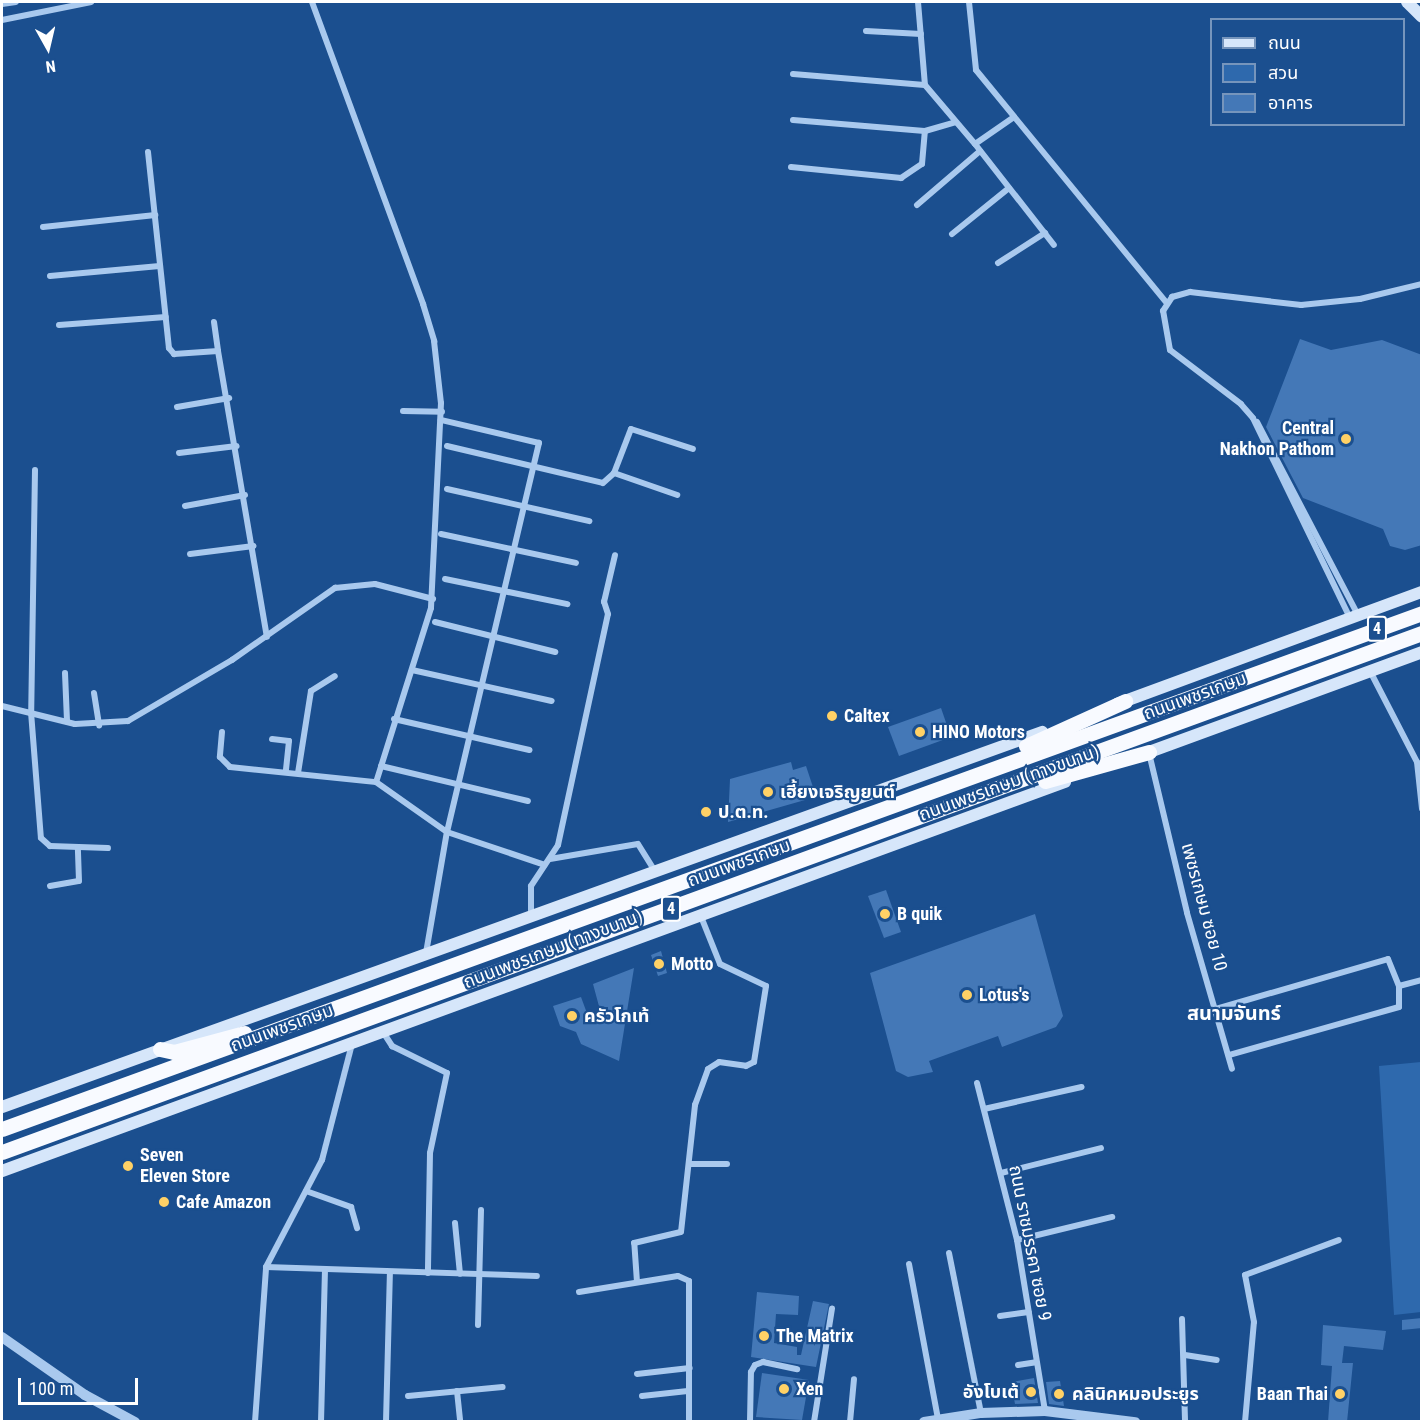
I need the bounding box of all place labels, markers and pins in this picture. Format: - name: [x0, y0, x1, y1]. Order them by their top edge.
- place label: Central Nakhon Pathom: [1220, 418, 1334, 460]
- marker: Central Nakhon Pathom: [1339, 432, 1353, 446]
- place label: Caltex: [844, 705, 890, 727]
- marker: Caltex: [825, 709, 839, 723]
- place label: HINO Motors: [932, 721, 1025, 743]
- marker: HINO Motors: [913, 725, 927, 739]
- place label: เฮี้ยงเจริญยนต์: [780, 781, 895, 803]
- marker: เฮี้ยงเจริญยนต์: [761, 785, 775, 799]
- place label: ป.ต.ท.: [718, 801, 768, 823]
- marker: ป.ต.ท.: [699, 805, 713, 819]
- place label: B quik: [897, 903, 942, 925]
- marker: B quik: [878, 907, 892, 921]
- place label: Motto: [671, 953, 713, 975]
- marker: Motto: [652, 957, 666, 971]
- place label: Lotus's: [979, 984, 1029, 1006]
- marker: Lotus's: [960, 988, 974, 1002]
- place label: ครัวโกเท้: [584, 1005, 649, 1027]
- marker: ครัวโกเท้: [565, 1009, 579, 1023]
- place label: Seven Eleven Store: [140, 1145, 230, 1188]
- marker: Seven Eleven Store: [121, 1159, 135, 1173]
- place label: Cafe Amazon: [176, 1191, 271, 1213]
- marker: Cafe Amazon: [157, 1195, 171, 1209]
- place label: The Matrix: [776, 1325, 854, 1347]
- marker: The Matrix: [757, 1329, 771, 1343]
- place label: Xen: [796, 1378, 823, 1400]
- place label: อังโบเต้: [963, 1381, 1019, 1403]
- marker: Xen: [777, 1382, 791, 1396]
- place label: คลินิคหมอประยูร: [1072, 1383, 1199, 1405]
- place label: Baan Thai: [1256, 1383, 1328, 1405]
- marker: อังโบเต้: [1024, 1385, 1038, 1399]
- marker: คลินิคหมอประยูร: [1050, 1385, 1068, 1403]
- marker: Baan Thai: [1333, 1387, 1347, 1401]

